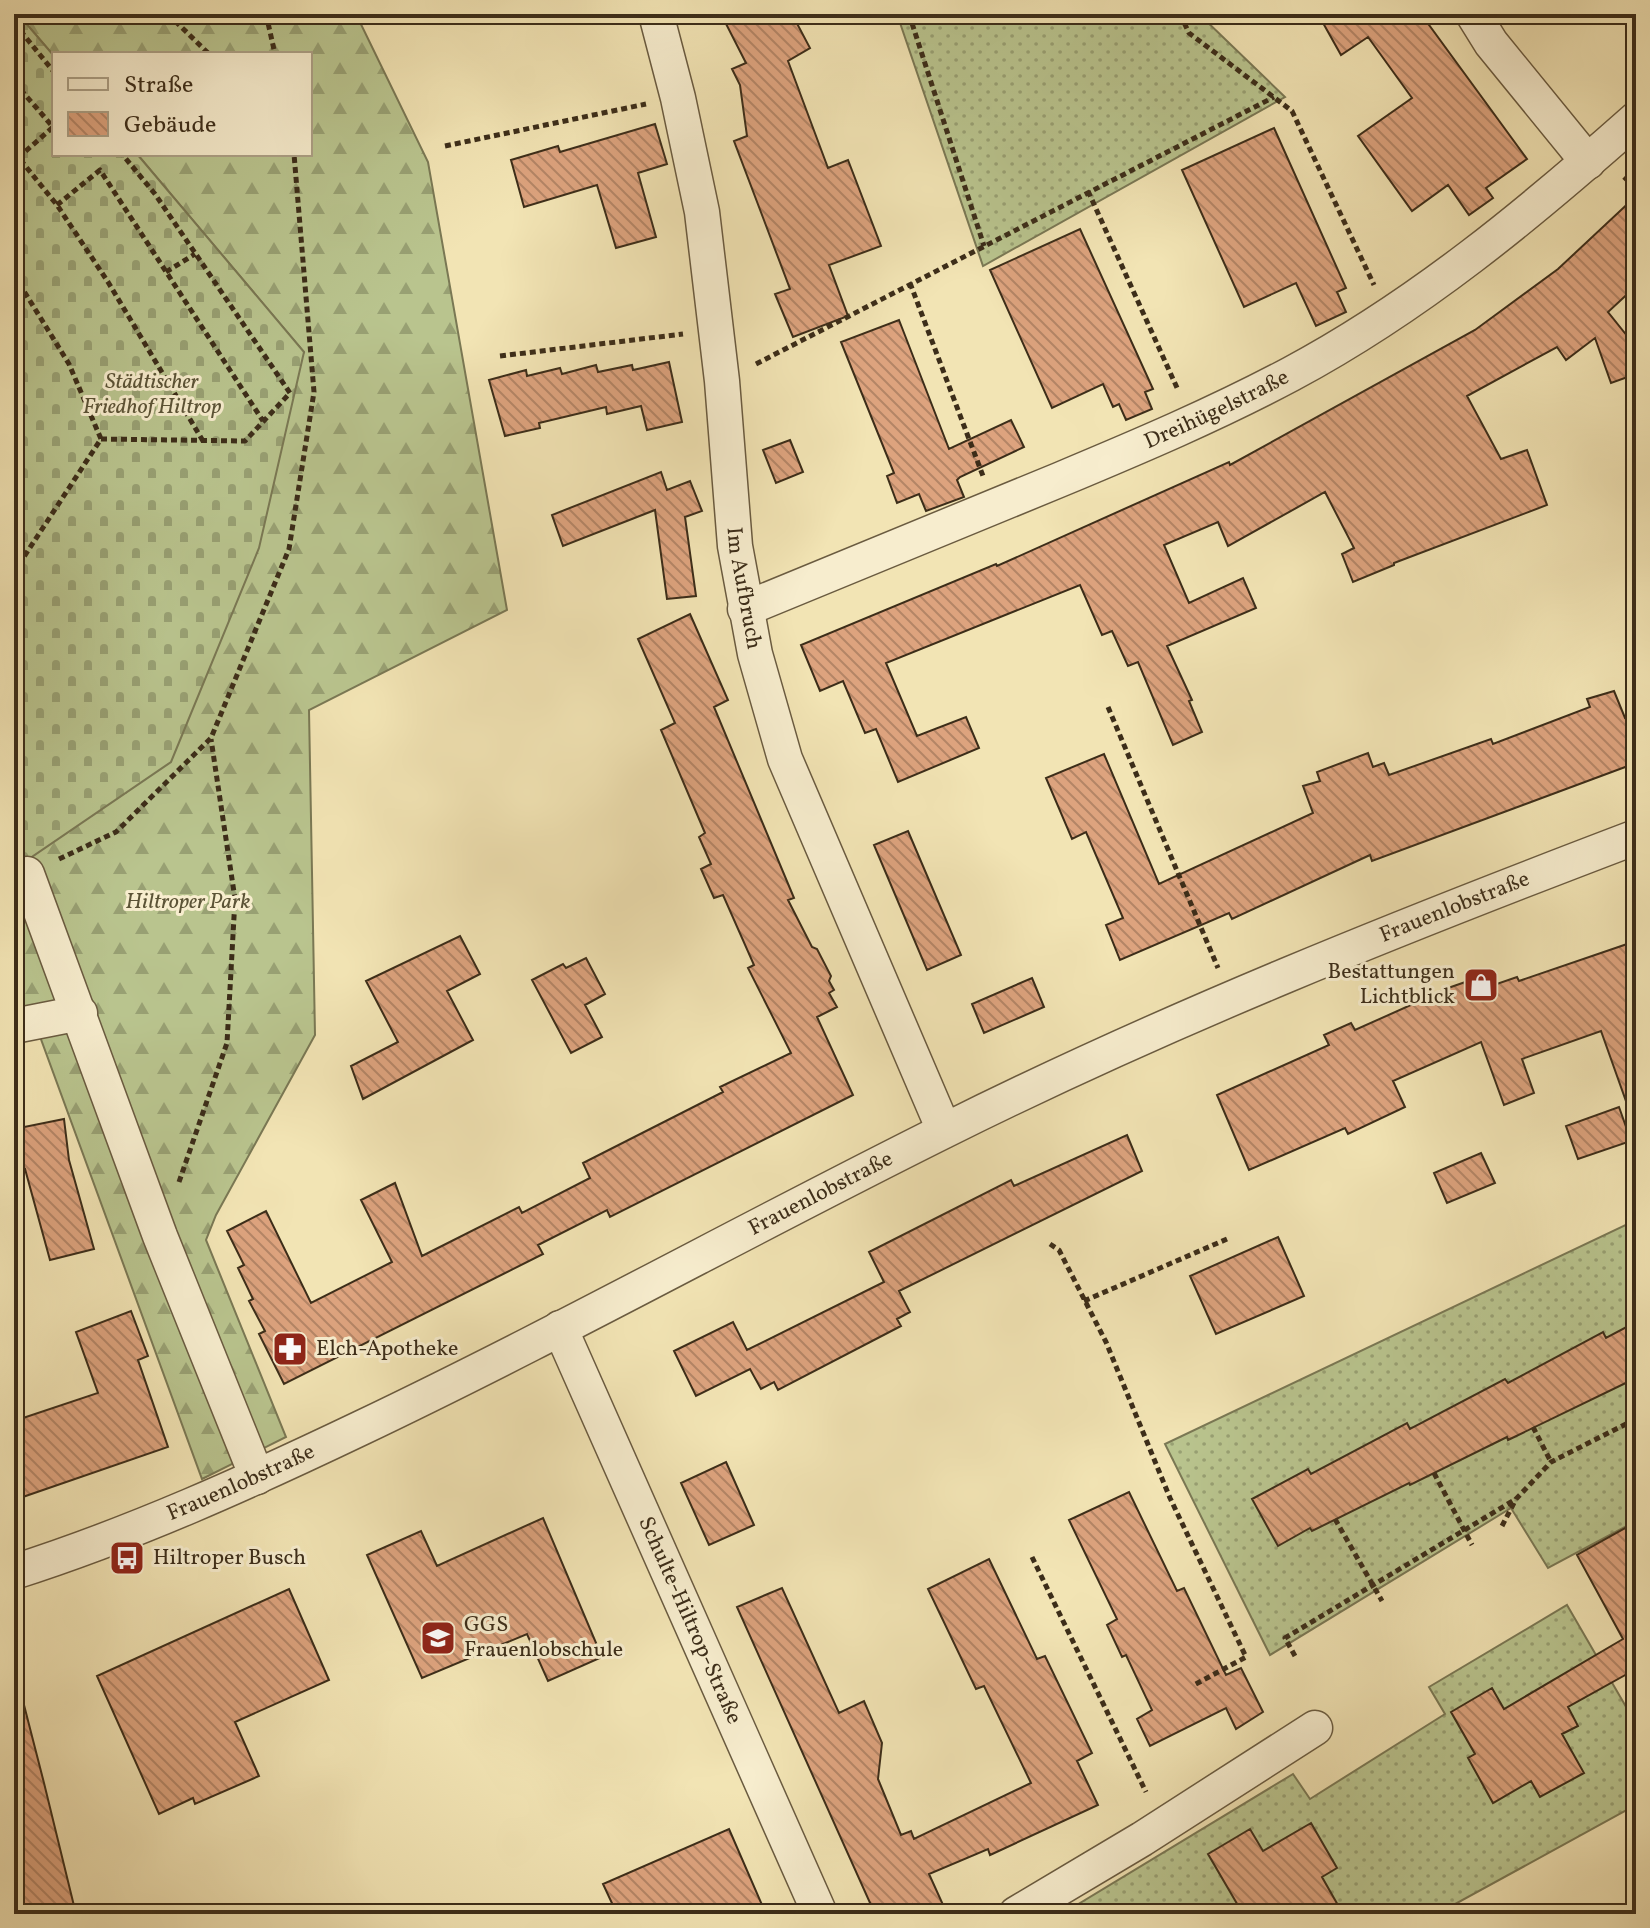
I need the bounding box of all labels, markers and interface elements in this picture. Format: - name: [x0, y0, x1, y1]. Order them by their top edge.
- legend: [52, 52, 312, 156]
- text: Straße: [124, 69, 193, 103]
- text: Gebäude: [124, 109, 216, 143]
- street label: Dreihügelstraße: [1139, 362, 1295, 457]
- park label: Städtischer Friedhof Hiltrop: [83, 367, 221, 423]
- street label: Im Aufbruch: [718, 526, 769, 652]
- street label: Frauenlobstraße: [1375, 864, 1534, 951]
- park label: Hiltroper Park: [126, 887, 250, 918]
- place label: Bestattungen Lichtblick: [1328, 957, 1455, 1013]
- shop icon: Bestattungen Lichtblick: [1462, 966, 1500, 1004]
- street label: Frauenlobstraße: [743, 1144, 898, 1244]
- pharmacy icon: Elch-Apotheke: [271, 1330, 309, 1368]
- place label: Elch-Apotheke: [316, 1334, 458, 1365]
- street label: Frauenlobstraße: [162, 1436, 320, 1529]
- street label: Schulte-Hiltrop-Straße: [630, 1512, 749, 1729]
- bus stop icon: Hiltroper Busch: [108, 1539, 146, 1577]
- place label: Hiltroper Busch: [153, 1543, 306, 1574]
- place label: GGS Frauenlobschule: [464, 1610, 623, 1666]
- school or university icon: GGS Frauenlobschule: [419, 1619, 457, 1657]

